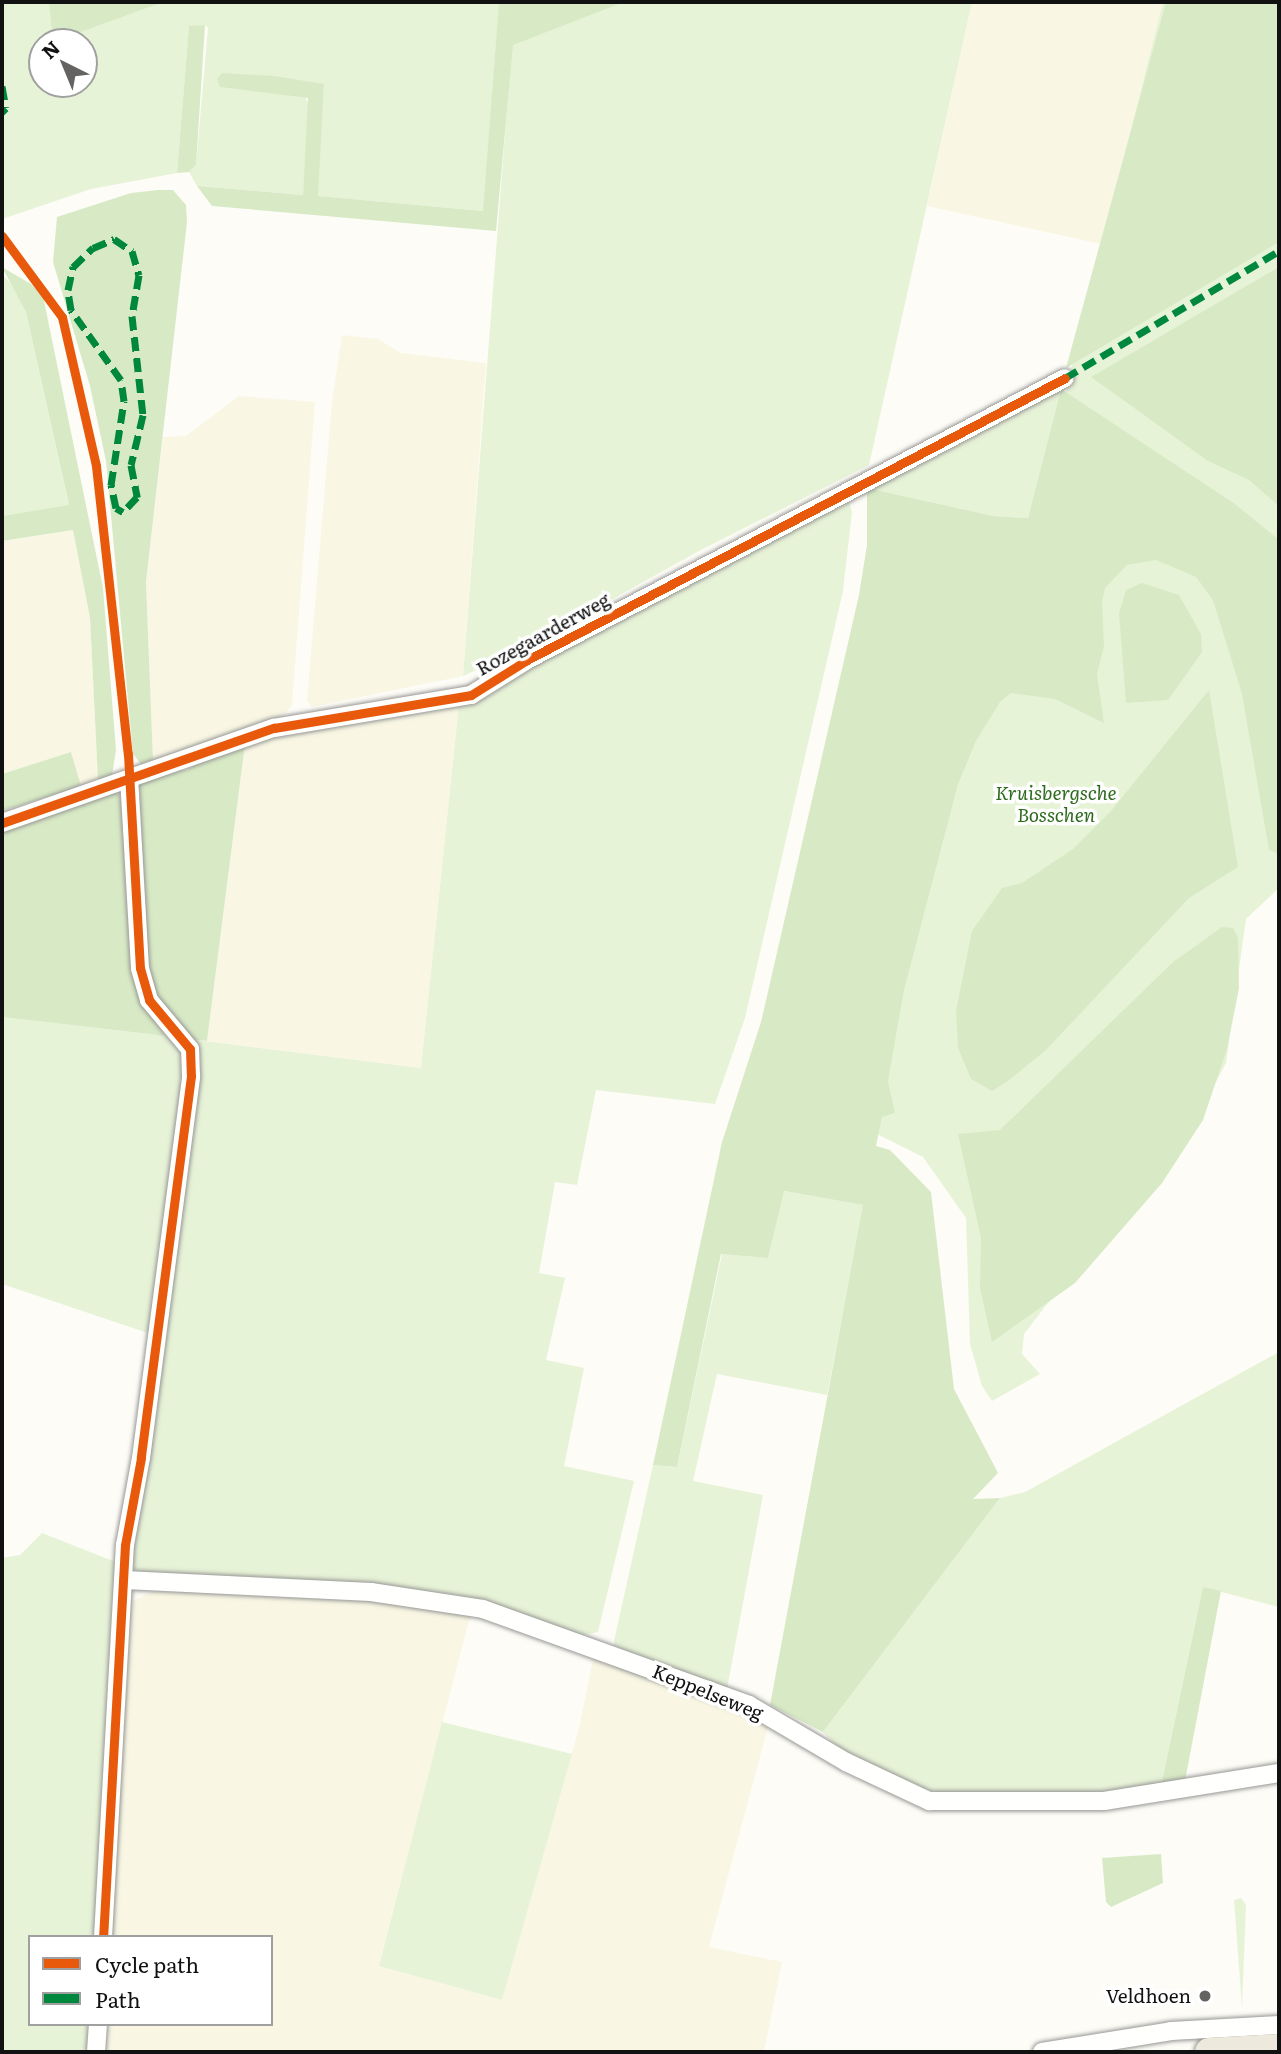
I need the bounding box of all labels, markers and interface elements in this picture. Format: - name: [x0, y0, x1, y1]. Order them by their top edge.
- north arrow: [28, 28, 98, 98]
- text: N: [35, 33, 65, 65]
- street label: Rozegaarderweg: [472, 588, 614, 680]
- park label: Kruisbergsche Bosschen: [995, 782, 1117, 826]
- street label: Keppelseweg: [649, 1659, 767, 1725]
- legend: [28, 1935, 273, 2026]
- text: Cycle path: [95, 1948, 199, 1979]
- text: Path: [95, 1983, 141, 2014]
- place label: Veldhoen: [1106, 1985, 1191, 2007]
- marker: Veldhoen: [1197, 1988, 1213, 2004]

